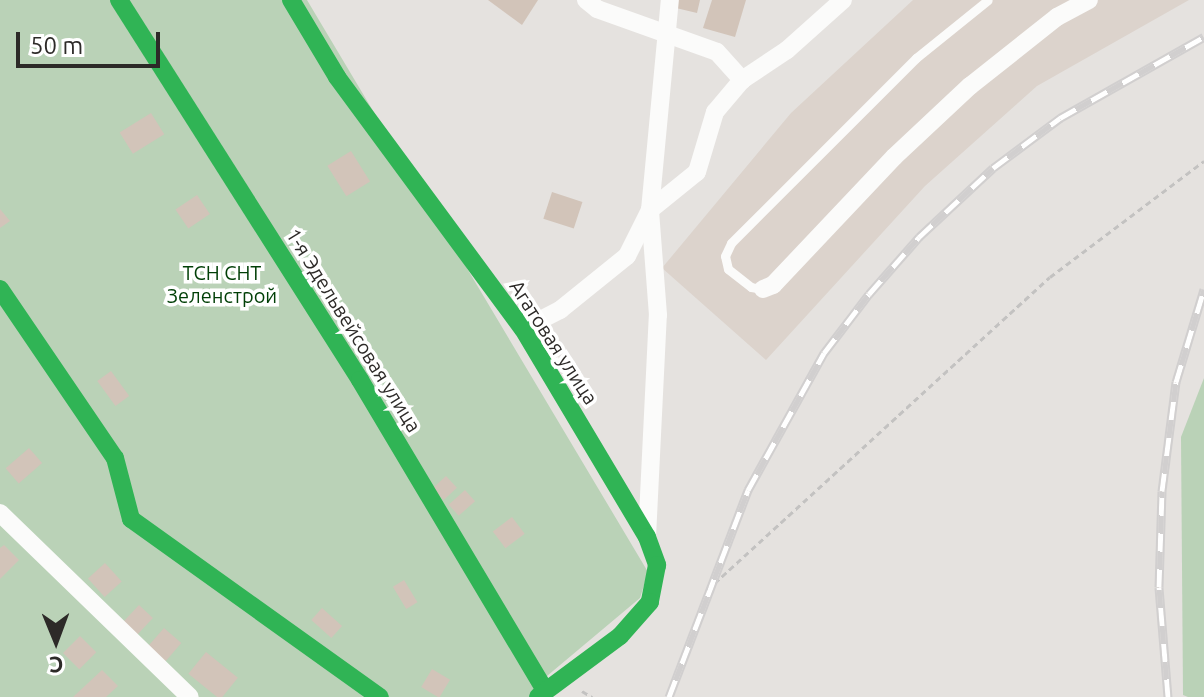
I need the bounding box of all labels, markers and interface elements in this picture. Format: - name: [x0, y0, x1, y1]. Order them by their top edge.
- scale bar: [20, 16, 164, 66]
- text: 50 m: [30, 32, 83, 59]
- street label: 1-я Эдельвейсовая улица: [281, 224, 427, 436]
- park label: ТСН СНТ Зеленстрой: [167, 261, 277, 308]
- street label: Агатовая улица: [505, 275, 603, 409]
- north arrow: [16, 601, 96, 681]
- text: С: [49, 653, 64, 678]

